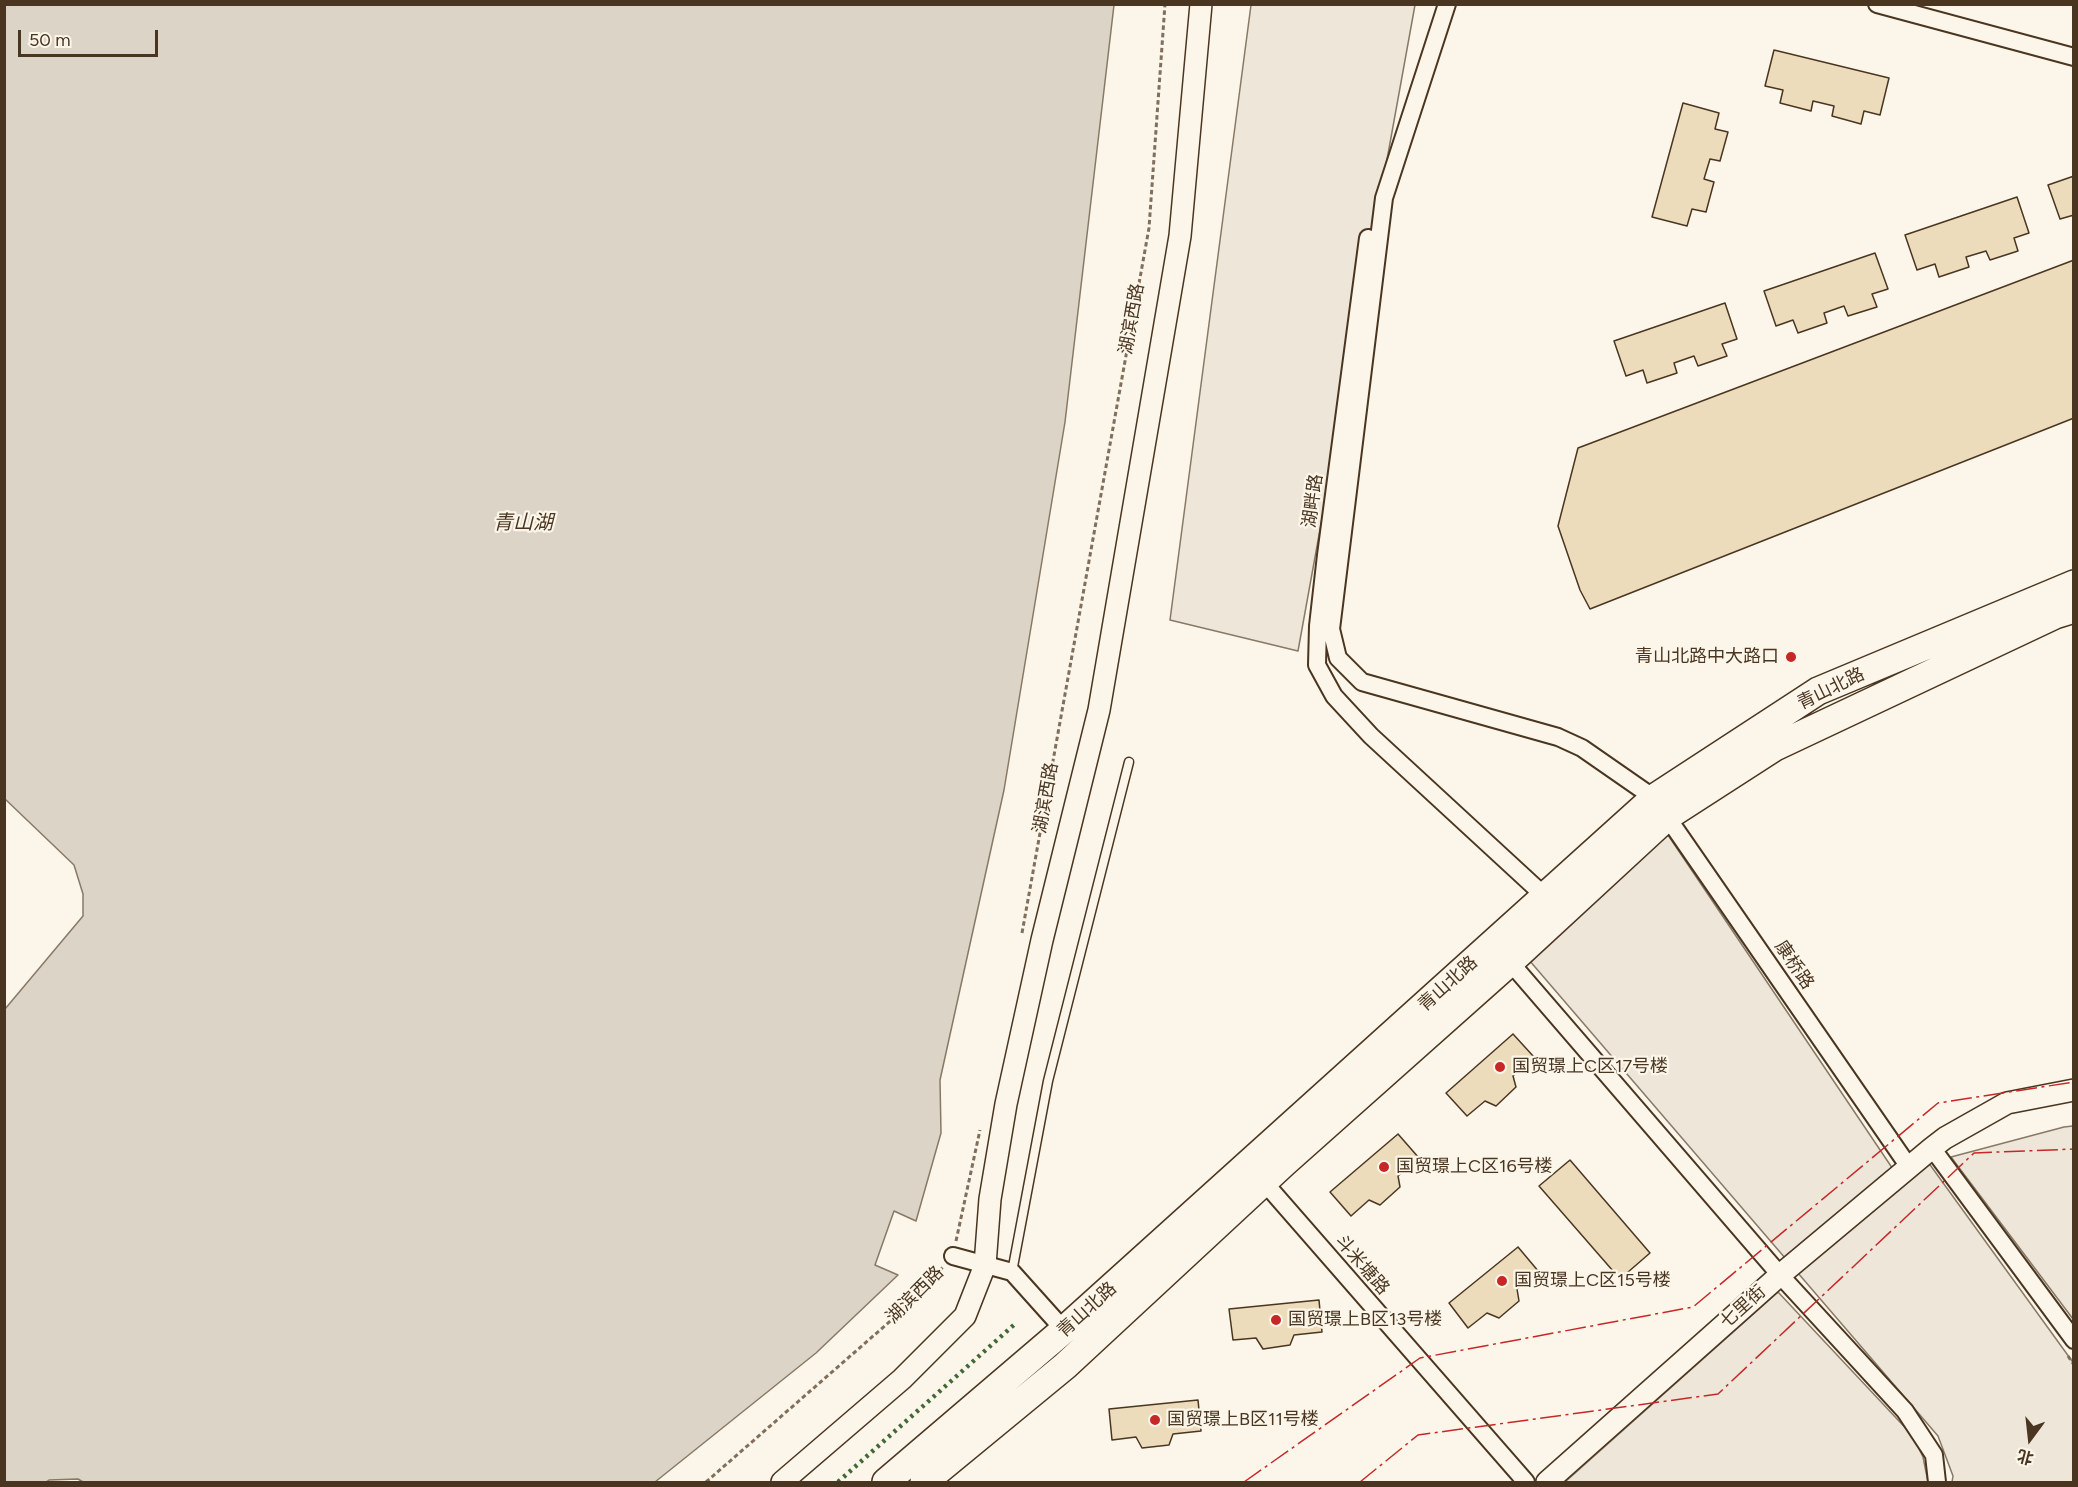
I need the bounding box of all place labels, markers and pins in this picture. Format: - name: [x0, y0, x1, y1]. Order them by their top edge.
- place label: 青山北路中大路口: [1635, 646, 1779, 668]
- marker: 青山北路中大路口: [1784, 650, 1798, 664]
- place label: 国贸璟上C区17号楼: [1512, 1056, 1668, 1078]
- marker: 国贸璟上C区17号楼: [1493, 1060, 1507, 1074]
- place label: 国贸璟上C区16号楼: [1396, 1156, 1553, 1178]
- marker: 国贸璟上C区16号楼: [1377, 1160, 1391, 1174]
- place label: 国贸璟上C区15号楼: [1514, 1270, 1671, 1292]
- marker: 国贸璟上C区15号楼: [1495, 1274, 1509, 1288]
- place label: 国贸璟上B区13号楼: [1288, 1309, 1442, 1331]
- marker: 国贸璟上B区13号楼: [1269, 1313, 1283, 1327]
- place label: 国贸璟上B区11号楼: [1167, 1409, 1319, 1431]
- marker: 国贸璟上B区11号楼: [1148, 1413, 1162, 1427]

